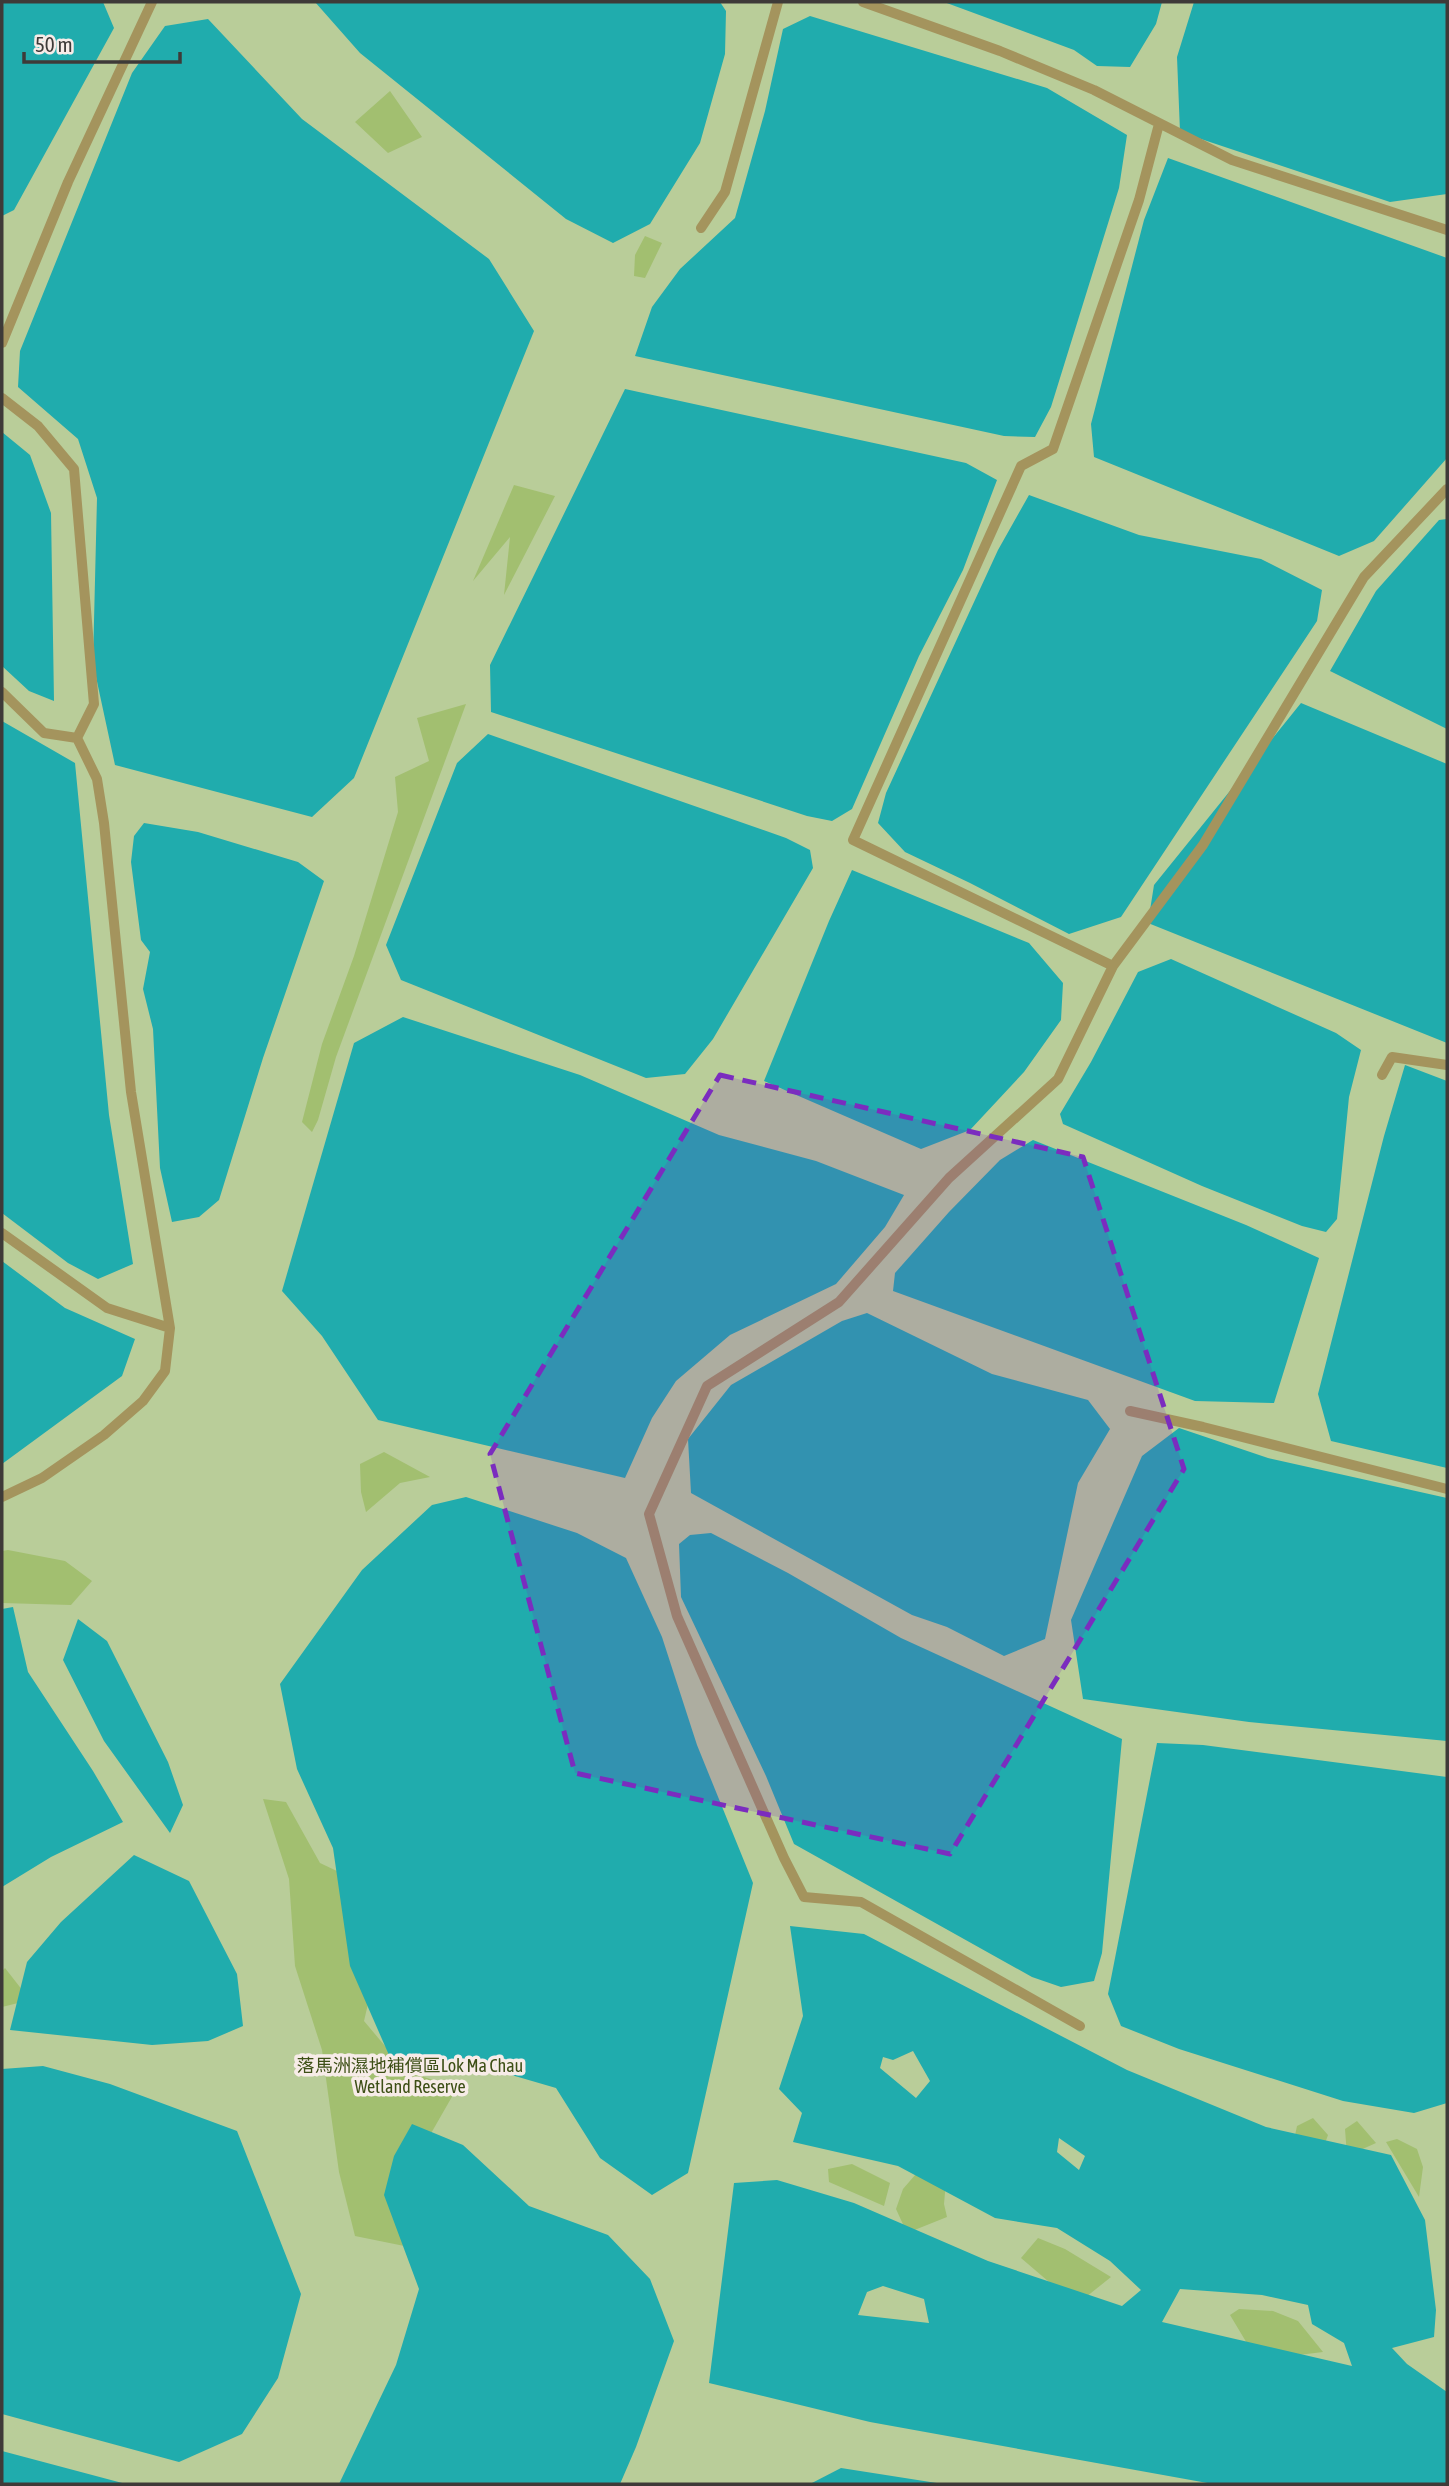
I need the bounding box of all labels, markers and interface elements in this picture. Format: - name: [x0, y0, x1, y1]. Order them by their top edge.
- scale bar: [24, 21, 180, 65]
- text: 50 m: [35, 32, 73, 56]
- park label: 落馬洲濕地補償區Lok Ma Chau Wetland Reserve: [297, 2055, 523, 2097]

